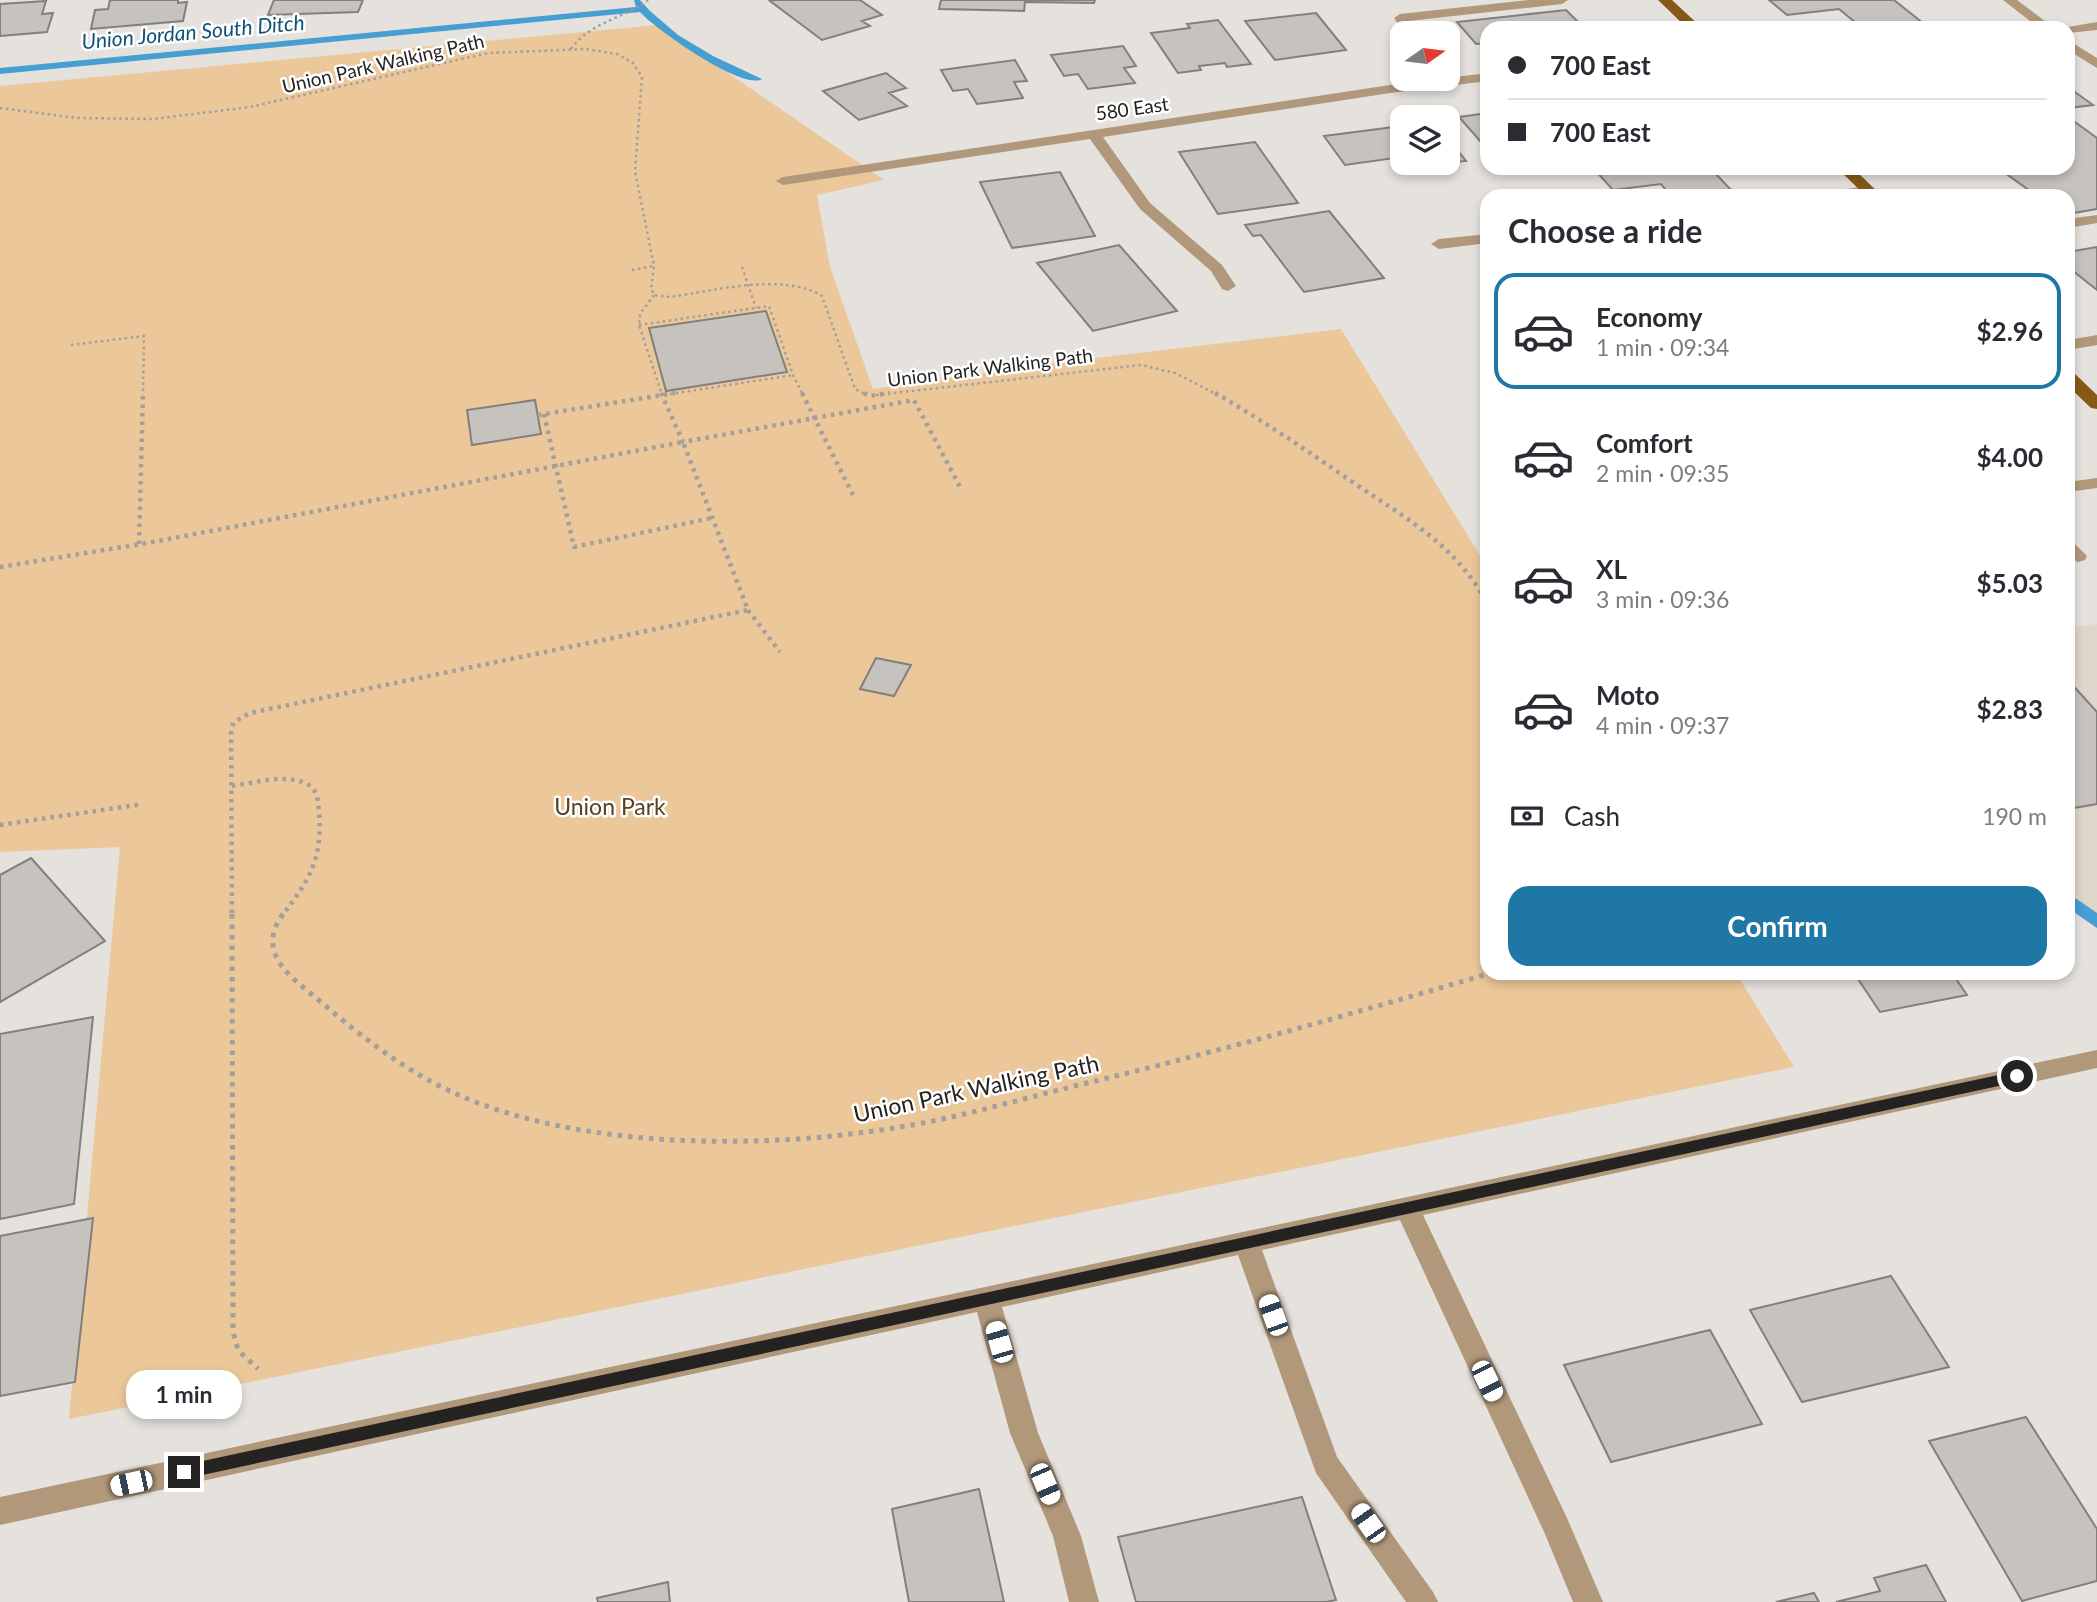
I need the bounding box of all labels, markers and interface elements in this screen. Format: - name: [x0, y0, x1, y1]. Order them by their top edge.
- water label: Union Jordan South Ditch: [81, 9, 305, 53]
- north arrow: [1390, 21, 1460, 91]
- map controls: [1390, 21, 1460, 175]
- street label: Union Park Walking Path: [280, 29, 486, 97]
- text: 700 East: [1550, 49, 1651, 81]
- street label: 580 East: [1094, 91, 1170, 124]
- button: layers: [1390, 105, 1460, 175]
- text: 700 East: [1550, 116, 1651, 148]
- text: Choose a ride: [1508, 211, 1702, 250]
- icon: car: [1512, 300, 1575, 363]
- text: Economy: [1596, 301, 1702, 333]
- text: $2.96: [1977, 315, 2043, 347]
- text: 1 min · 09:34: [1596, 333, 1729, 361]
- street label: Union Park Walking Path: [886, 343, 1094, 391]
- icon: car: [1512, 426, 1575, 489]
- text: Comfort: [1596, 427, 1693, 459]
- text: $4.00: [1977, 441, 2043, 473]
- text: 2 min · 09:35: [1596, 459, 1729, 487]
- icon: car: [1512, 552, 1575, 615]
- text: XL: [1596, 553, 1627, 585]
- text: $5.03: [1977, 567, 2043, 599]
- text: 3 min · 09:36: [1596, 585, 1729, 613]
- icon: car: [1512, 678, 1575, 741]
- text: Moto: [1596, 679, 1659, 711]
- text: $2.83: [1977, 693, 2043, 725]
- text: 4 min · 09:37: [1596, 711, 1729, 739]
- park label: Union Park: [554, 792, 666, 820]
- icon: cash: [1508, 797, 1546, 835]
- text: Cash: [1564, 800, 1620, 832]
- text: 190 m: [1982, 802, 2047, 830]
- button: Confirm: [1508, 886, 2047, 966]
- street label: Union Park Walking Path: [851, 1048, 1101, 1128]
- route start: [2001, 1060, 2033, 1092]
- car: [1256, 1292, 1291, 1338]
- car: [984, 1319, 1015, 1365]
- car: [1469, 1358, 1506, 1404]
- callout: 1 min: [126, 1370, 242, 1420]
- text: 1 min: [155, 1380, 213, 1408]
- route end: [168, 1456, 200, 1488]
- car: [1028, 1461, 1063, 1507]
- car: [109, 1468, 154, 1498]
- car: [1348, 1500, 1389, 1546]

